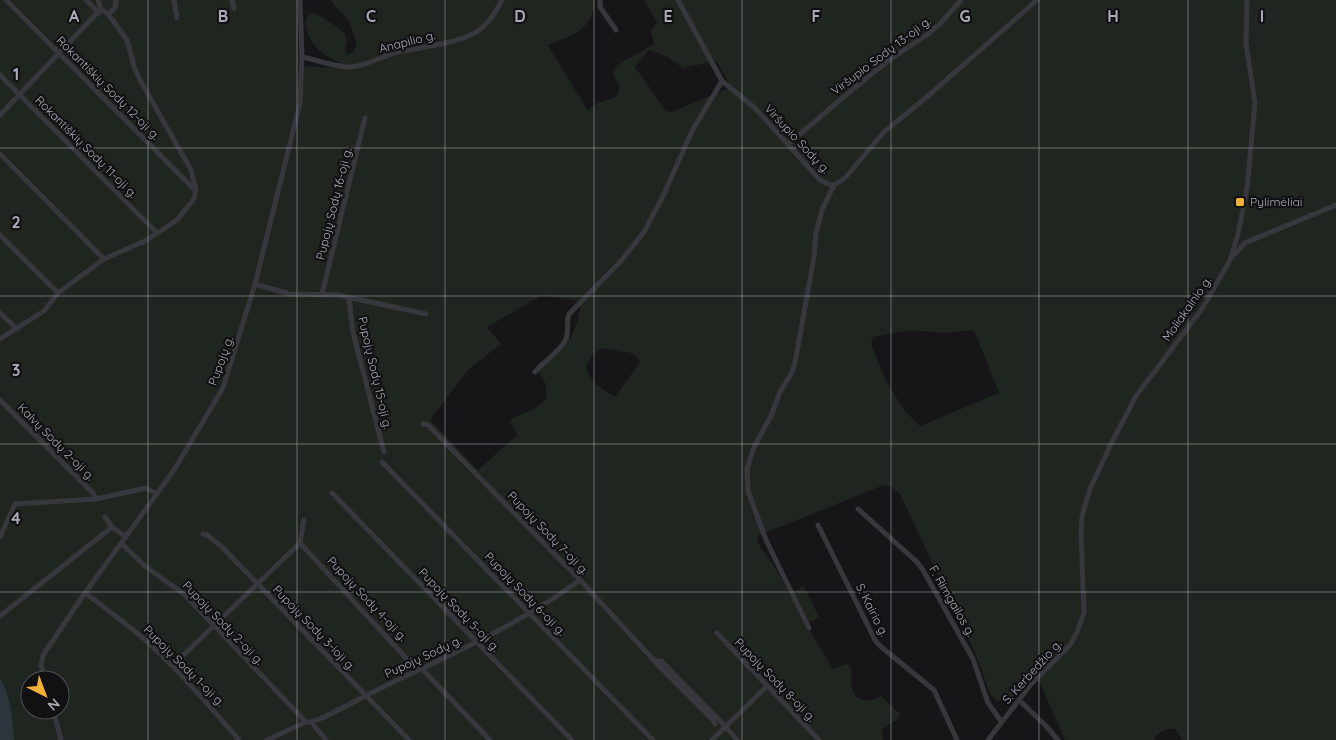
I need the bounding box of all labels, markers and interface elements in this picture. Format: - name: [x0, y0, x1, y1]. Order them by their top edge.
- text: A: [69, 6, 80, 26]
- text: B: [218, 6, 228, 26]
- text: C: [366, 6, 376, 26]
- text: D: [514, 6, 526, 26]
- text: E: [663, 6, 673, 26]
- text: F: [812, 6, 821, 26]
- text: G: [959, 6, 971, 26]
- text: H: [1107, 6, 1119, 26]
- text: I: [1260, 6, 1264, 26]
- street label: Viršupio Sodų 13-oji g.: [828, 13, 934, 98]
- street label: Anapilio g.: [377, 27, 437, 56]
- street label: Rokantiškių Sodų 12-oji g.: [53, 33, 163, 143]
- text: 1: [13, 64, 19, 84]
- street label: Rokantiškių Sodų 11-oji g.: [32, 92, 141, 201]
- street label: Viršupio Sodų g.: [761, 101, 833, 176]
- street label: Pupojų Sodų 16-oji g.: [312, 146, 355, 261]
- place label: Pylimėliai: [1250, 194, 1302, 209]
- marker: Pylimėliai: [1234, 196, 1246, 208]
- text: 2: [11, 212, 21, 232]
- street label: Moliakalnio g.: [1159, 273, 1214, 344]
- street label: Pupojų Sodų 15-oji g.: [355, 315, 396, 431]
- street label: Pupojų g.: [205, 334, 236, 388]
- text: 3: [12, 360, 20, 380]
- street label: Kalvų Sodų 2-oji g.: [15, 400, 98, 483]
- street label: Pupojų Sodų 7-oji g.: [505, 488, 592, 577]
- text: 4: [11, 508, 21, 528]
- street label: Pupojų Sodų 6-oji g.: [482, 549, 569, 639]
- street label: Pupojų Sodų 4-oji g.: [324, 553, 410, 644]
- street label: F. Rimgailos g.: [926, 563, 979, 639]
- street label: Pupojų Sodų 5-oji g.: [416, 565, 503, 655]
- street label: Pupojų Sodų 2-oji g.: [180, 578, 267, 668]
- street label: S. Kairio g.: [853, 581, 892, 639]
- street label: Pupojų Sodų 3-ioji g.: [270, 582, 359, 673]
- street label: Pupojų Sodų 1-oji g.: [141, 622, 228, 709]
- street label: Pupojų Sodų g.: [382, 632, 464, 681]
- street label: Pupojų Sodų 8-oji g.: [732, 635, 819, 725]
- street label: S. Kerbedžio g.: [999, 636, 1064, 707]
- north arrow: [20, 670, 70, 720]
- text: N: [44, 695, 64, 715]

